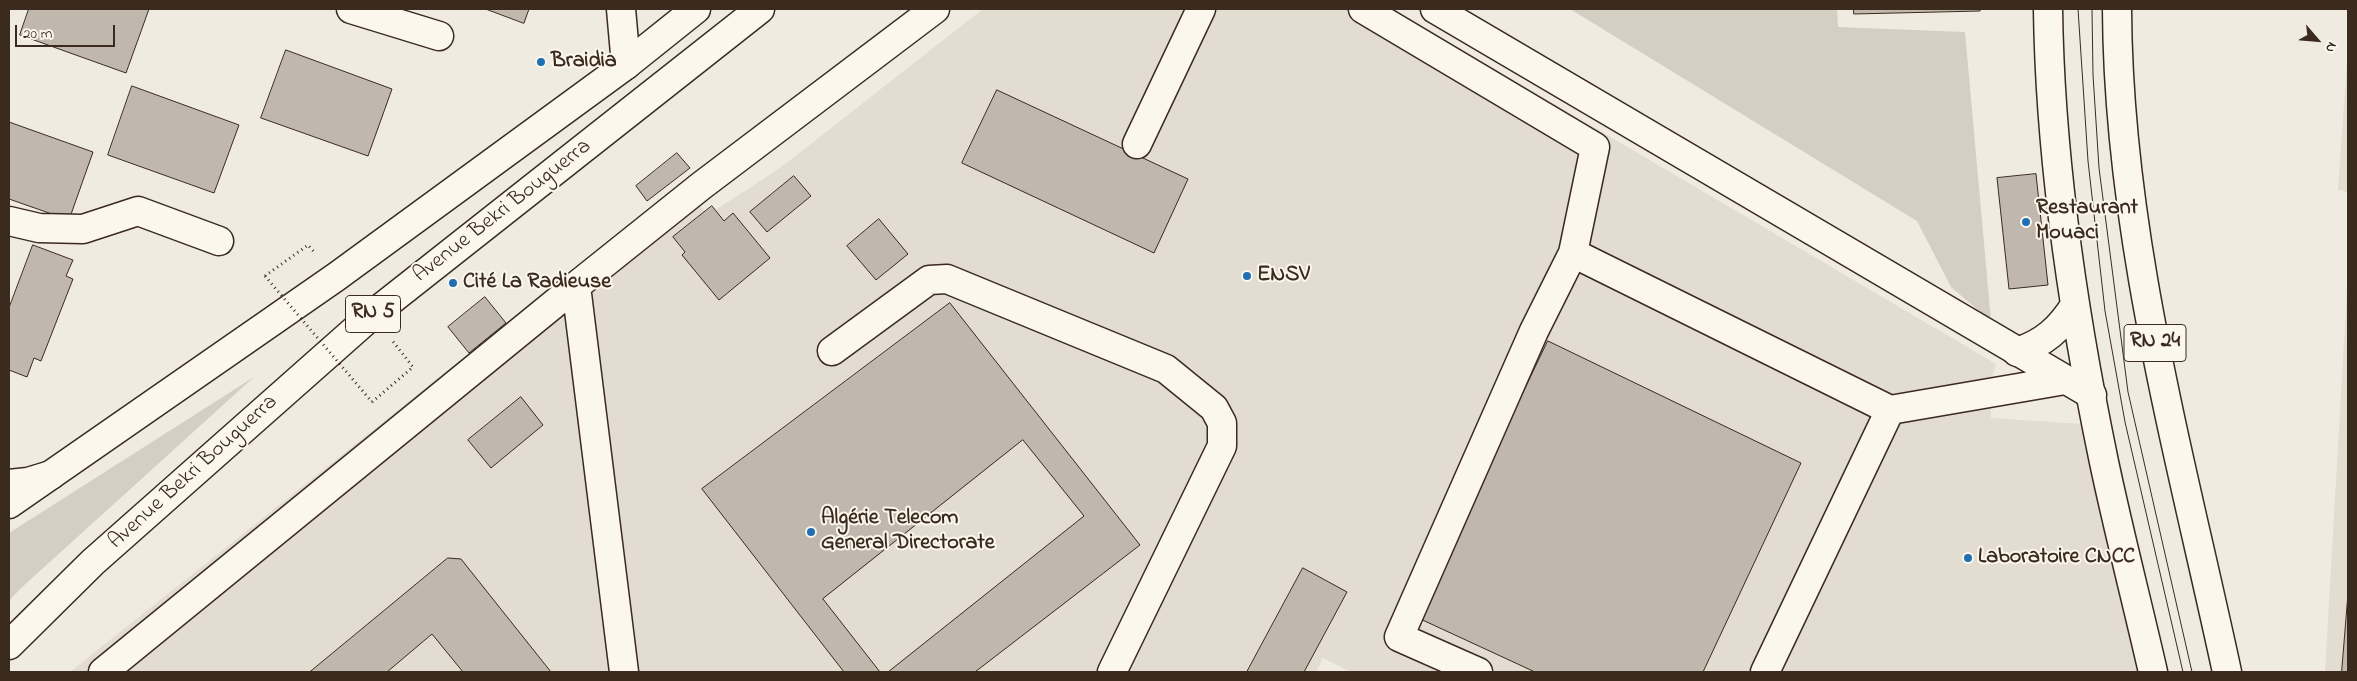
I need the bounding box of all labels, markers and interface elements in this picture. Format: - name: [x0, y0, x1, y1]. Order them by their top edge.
- scale bar: [18, 15, 118, 47]
- north arrow: [2292, 15, 2342, 65]
- text: 20 m: [23, 23, 52, 45]
- text: N: [2319, 38, 2342, 56]
- place label: Braidia: [551, 49, 617, 75]
- marker: Braidia: [535, 56, 547, 68]
- street label: Avenue Bekri Bouguerra: [409, 134, 597, 290]
- place label: Restaurant Mouaci: [2036, 196, 2138, 248]
- marker: Restaurant Mouaci: [2020, 216, 2032, 228]
- place label: ENSV: [1257, 263, 1310, 289]
- place label: Cité La Radieuse: [463, 270, 611, 296]
- marker: ENSV: [1241, 270, 1253, 282]
- marker: Cité La Radieuse: [447, 277, 459, 289]
- road number: RN 5: [346, 296, 400, 332]
- road number: RN 24: [2124, 324, 2186, 362]
- street label: Avenue Bekri Bouguerra: [104, 390, 284, 556]
- place label: Algérie Telecom General Directorate: [821, 506, 995, 558]
- marker: Algérie Telecom General Directorate: [805, 526, 817, 538]
- place label: Laboratoire CNCC: [1978, 545, 2135, 571]
- marker: Laboratoire CNCC: [1962, 552, 1974, 564]

